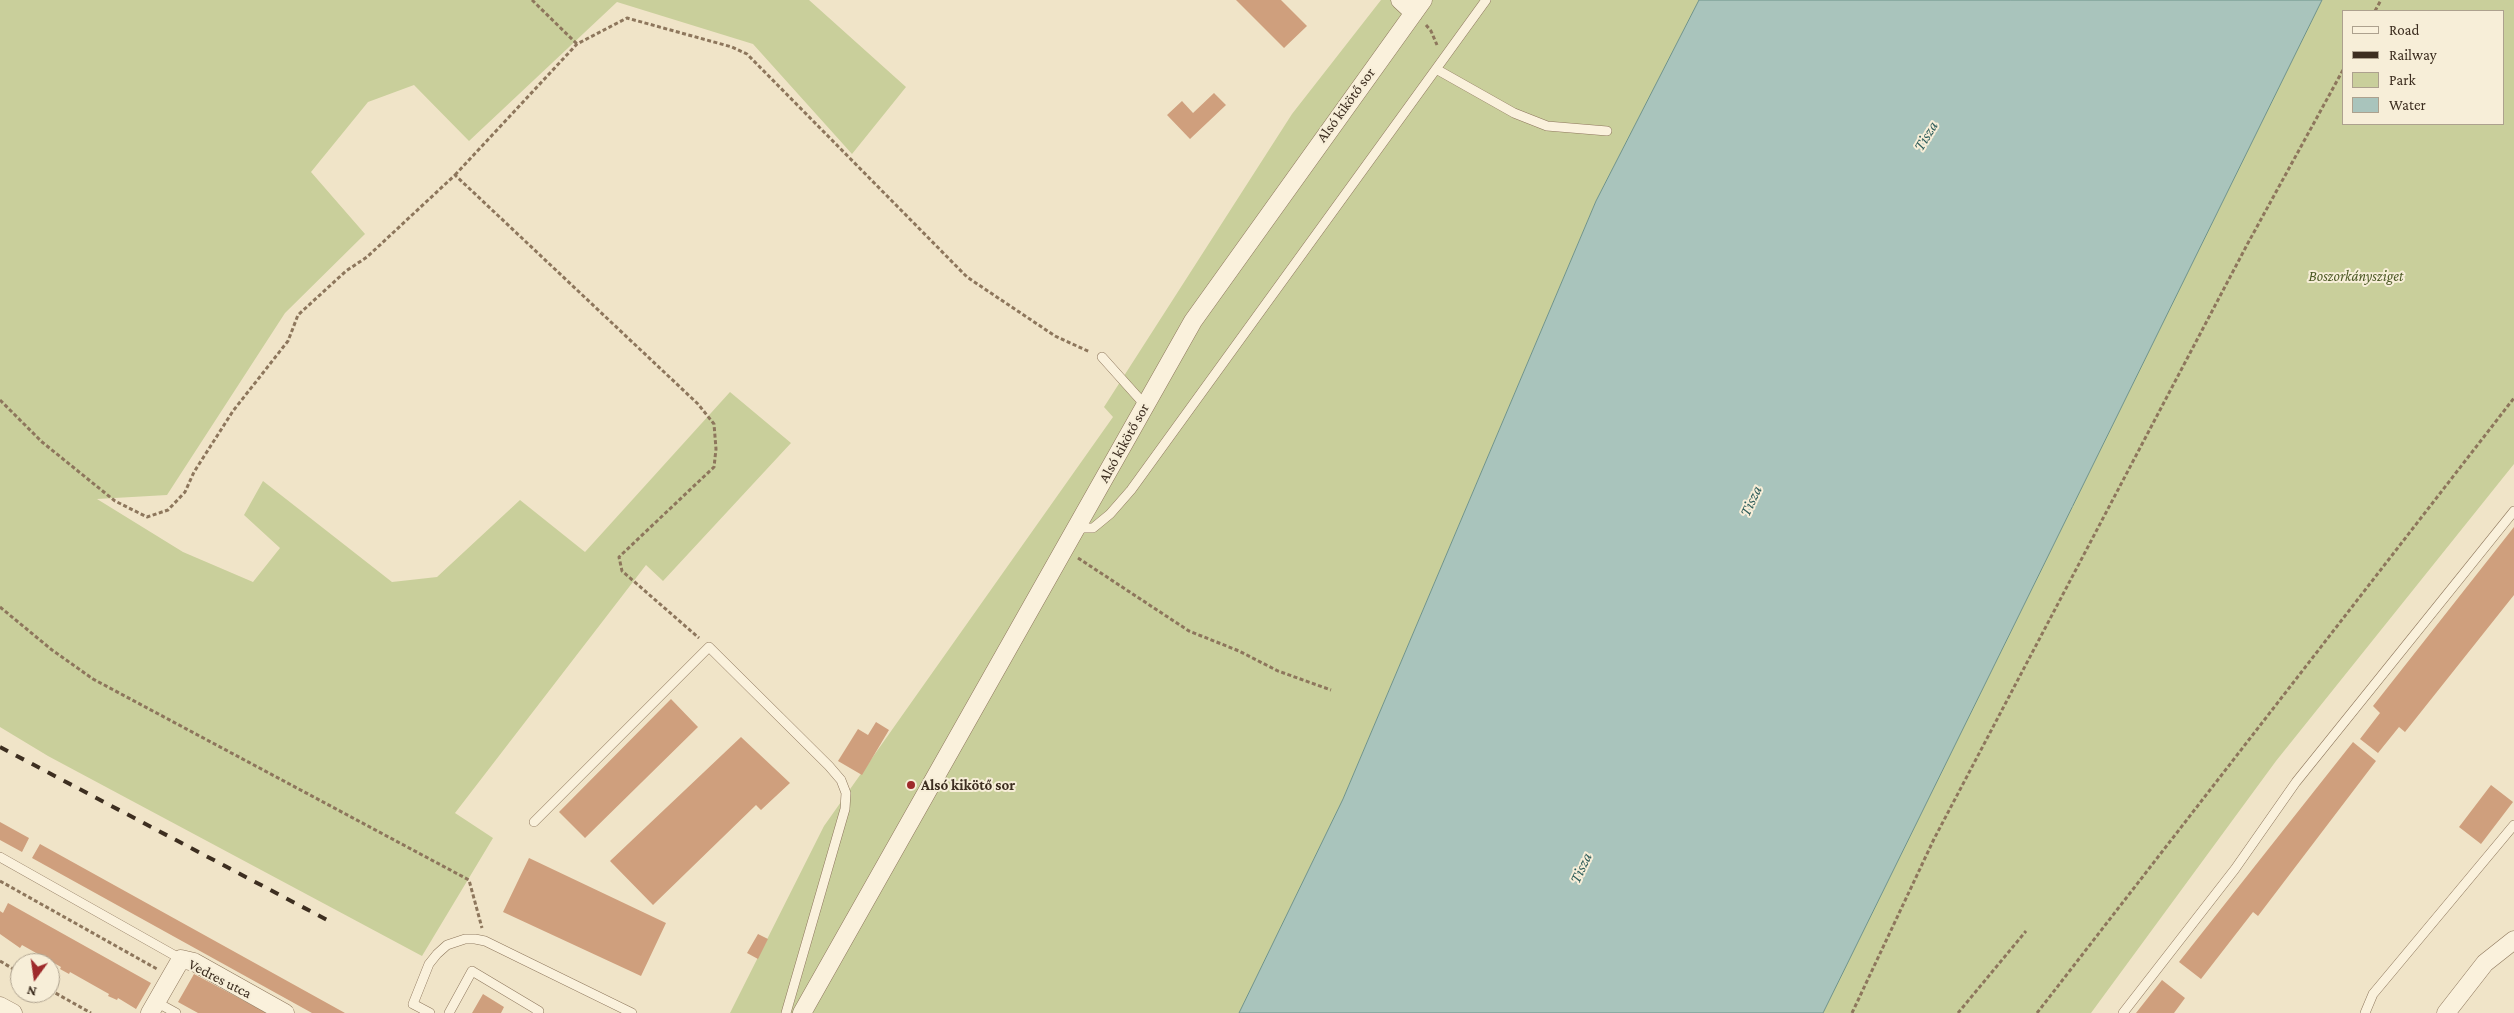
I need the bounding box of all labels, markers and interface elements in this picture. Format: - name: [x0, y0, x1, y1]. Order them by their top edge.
- legend: [2342, 10, 2504, 125]
- text: Road: [2389, 22, 2419, 38]
- text: Railway: [2389, 47, 2437, 63]
- street label: Alsó kikötő sor: [1313, 64, 1379, 146]
- text: Park: [2389, 72, 2416, 88]
- text: Water: [2389, 97, 2426, 113]
- water label: Tisza: [1910, 118, 1942, 154]
- park label: Boszorkánysziget: [2309, 267, 2403, 285]
- street label: Alsó kikötő sor: [1095, 400, 1153, 486]
- water label: Tisza: [1736, 483, 1766, 519]
- place label: Alsó kikötő sor: [921, 776, 1015, 794]
- marker: Alsó kikötő sor: [905, 779, 917, 791]
- water label: Tisza: [1566, 850, 1596, 886]
- north arrow: [10, 953, 60, 1003]
- street label: Vedres utca: [185, 955, 255, 1003]
- text: N: [25, 983, 38, 1001]

